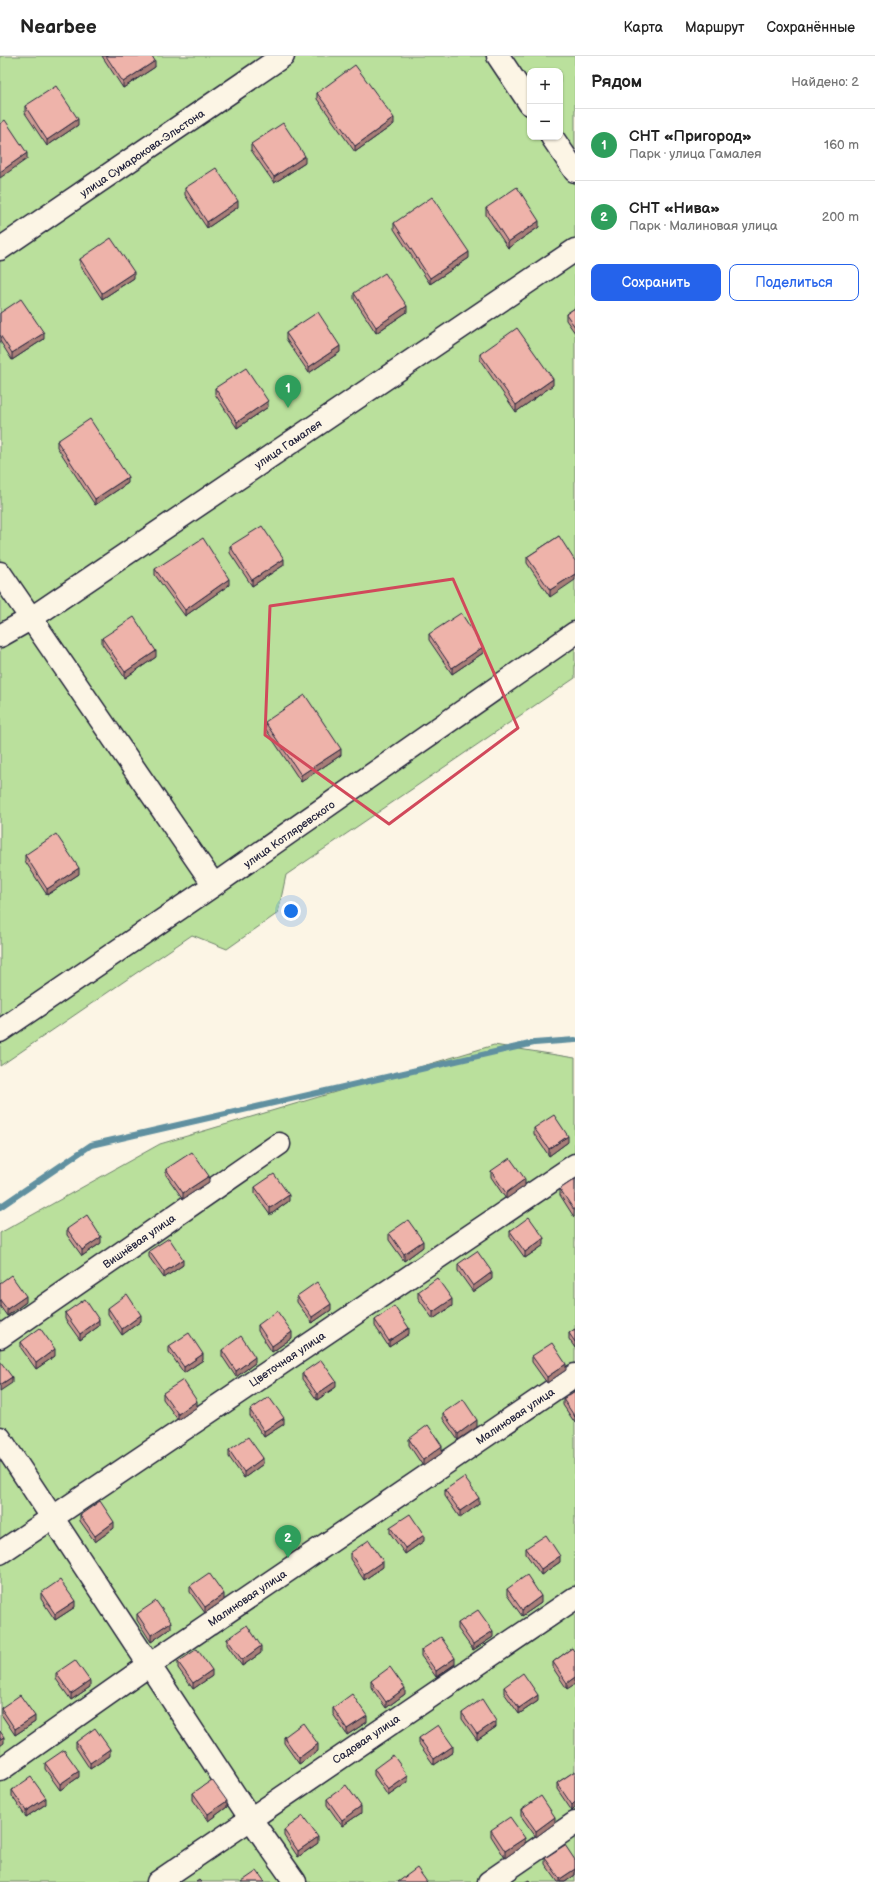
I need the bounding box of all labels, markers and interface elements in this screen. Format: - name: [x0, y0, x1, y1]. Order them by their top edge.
- text: Nearbee: [20, 16, 97, 39]
- text: Карта: [624, 19, 663, 36]
- text: Маршрут: [685, 19, 745, 36]
- text: Сохранённые: [767, 19, 855, 36]
- map controls: [527, 68, 563, 140]
- button: +: [527, 68, 563, 104]
- text: Рядом: [591, 72, 642, 92]
- text: Найдено: 2: [791, 74, 859, 90]
- button: −: [527, 104, 563, 140]
- street label: улица Сумарокова-Эльстона: [78, 107, 207, 200]
- text: СНТ «Пригород»: [629, 127, 752, 146]
- text: 1: [601, 137, 607, 153]
- text: 160 m: [824, 137, 859, 153]
- text: Парк · улица Гамалея: [629, 146, 762, 162]
- text: СНТ «Нива»: [629, 199, 720, 218]
- text: 2: [600, 209, 608, 225]
- text: 200 m: [822, 209, 859, 225]
- text: Парк · Малиновая улица: [629, 218, 778, 234]
- button: Сохранить: [591, 264, 721, 301]
- button: Поделиться: [729, 264, 859, 301]
- pin: 1: [275, 375, 301, 408]
- street label: улица Гамалея: [252, 417, 324, 472]
- street label: улица Котляревского: [241, 798, 338, 871]
- your location: [281, 901, 301, 921]
- street label: Вишнёвая улица: [100, 1211, 178, 1271]
- street label: Цветочная улица: [247, 1329, 328, 1390]
- street label: Малиновая улица: [474, 1385, 557, 1447]
- pin: 2: [275, 1525, 301, 1558]
- street label: Малиновая улица: [206, 1567, 289, 1629]
- street label: Садовая улица: [330, 1712, 403, 1767]

